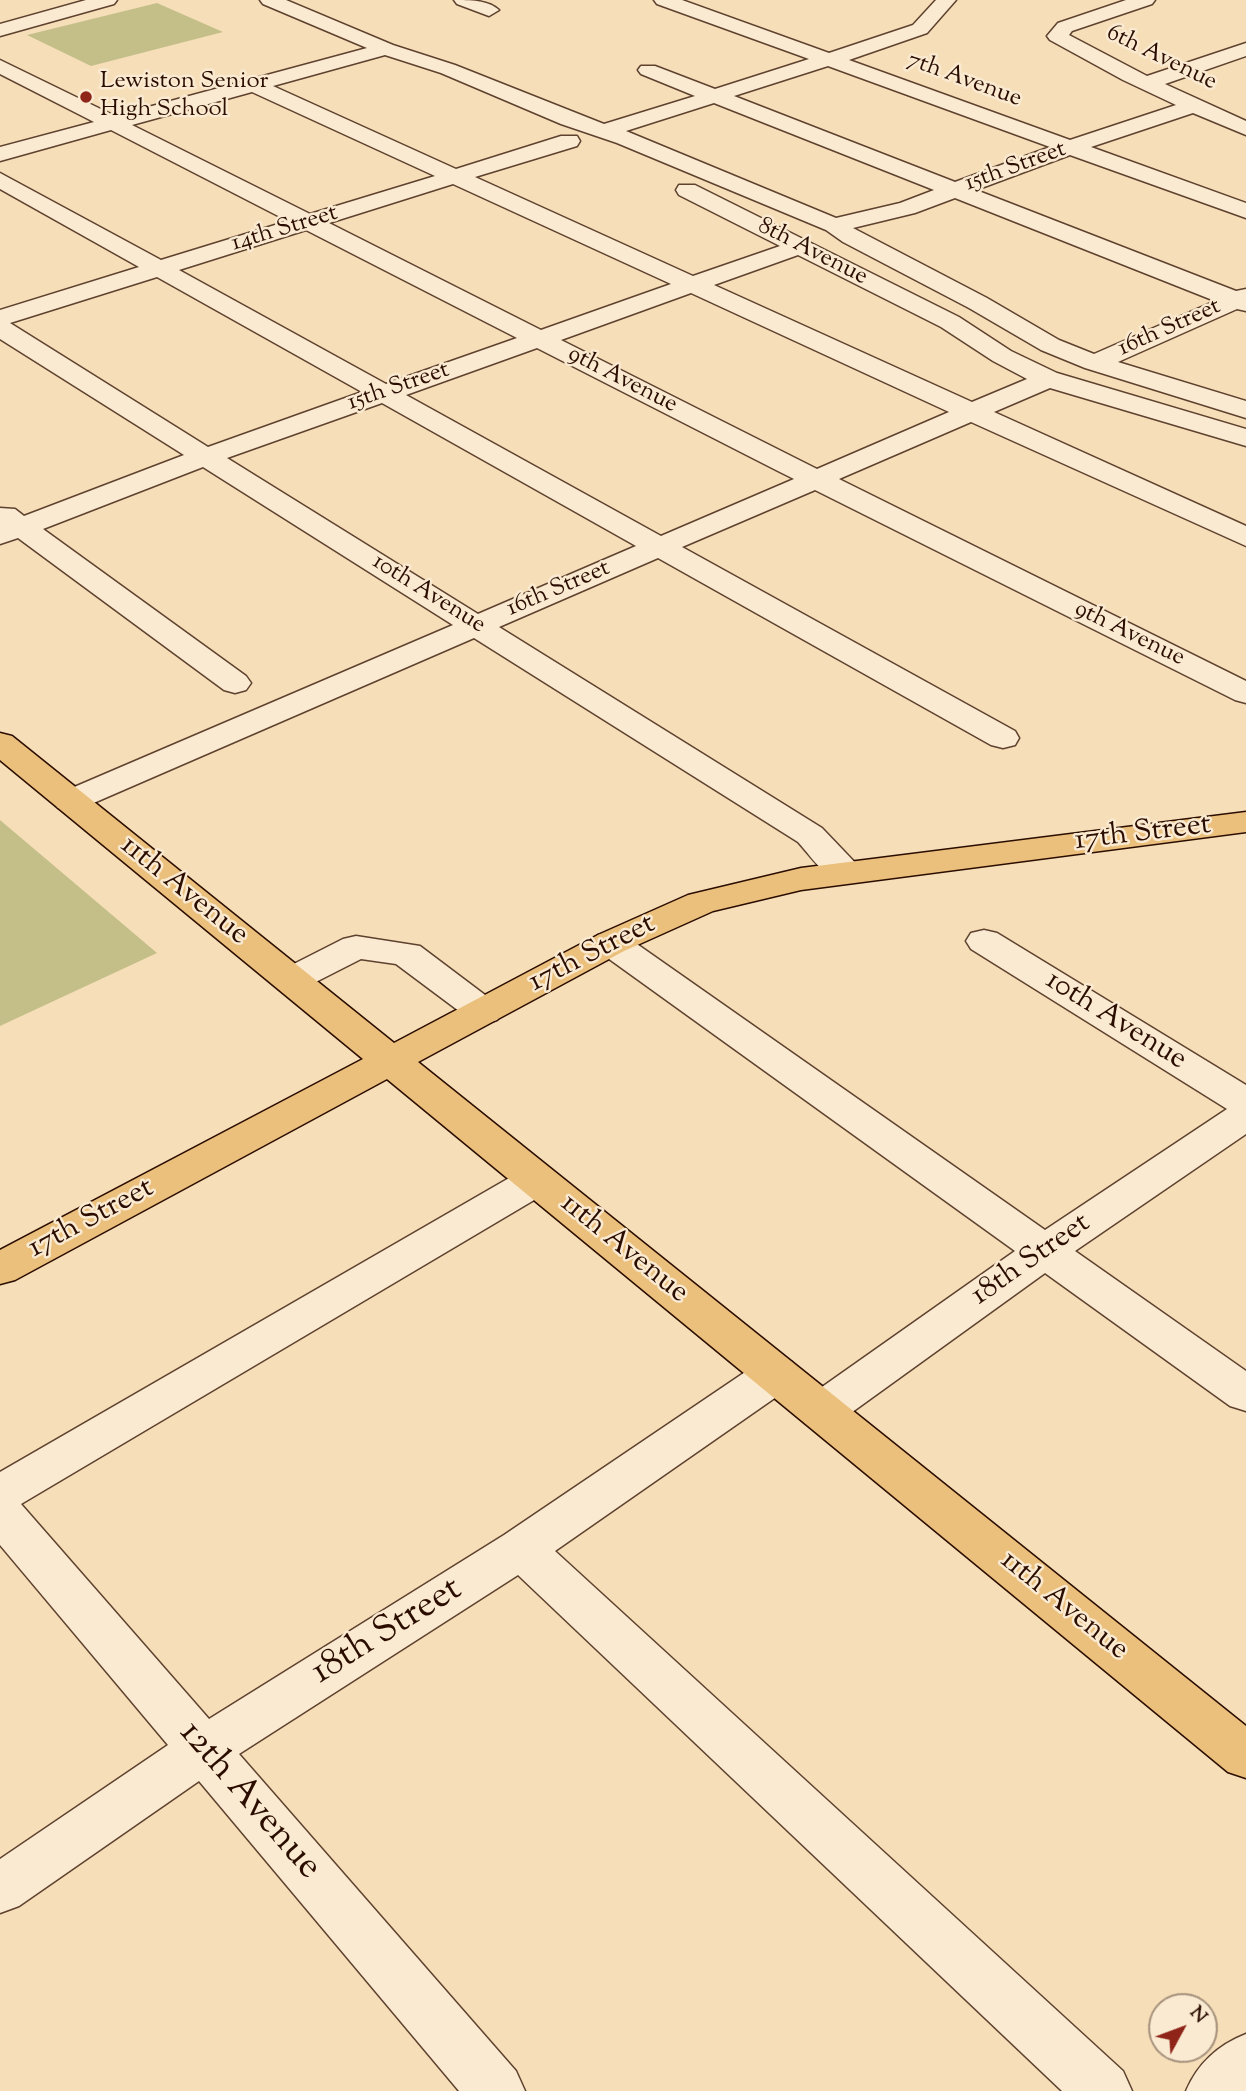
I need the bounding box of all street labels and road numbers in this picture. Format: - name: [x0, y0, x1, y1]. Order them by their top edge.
- street label: 6th Avenue: [1101, 20, 1221, 98]
- street label: 7th Avenue: [903, 47, 1025, 115]
- street label: 15th Street: [961, 136, 1071, 200]
- street label: 14th Street: [228, 200, 342, 260]
- street label: 8th Avenue: [752, 213, 872, 293]
- street label: 16th Street: [1114, 294, 1226, 364]
- street label: 9th Avenue: [562, 341, 682, 421]
- street label: 15th Street: [344, 357, 454, 419]
- street label: 10th Avenue: [366, 549, 490, 641]
- street label: 16th Street: [503, 555, 615, 625]
- street label: 9th Avenue: [1069, 596, 1189, 674]
- street label: 17th Street: [1073, 809, 1213, 861]
- street label: 11th Avenue: [111, 829, 255, 955]
- street label: 17th Street: [524, 908, 662, 1002]
- street label: 10th Avenue: [1038, 964, 1192, 1080]
- street label: 17th Street: [23, 1172, 161, 1268]
- street label: 11th Avenue: [551, 1187, 695, 1313]
- street label: 18th Street: [966, 1207, 1098, 1315]
- street label: 11th Avenue: [991, 1544, 1135, 1670]
- street label: 18th Street: [305, 1569, 471, 1697]
- street label: 12th Avenue: [167, 1714, 329, 1890]

